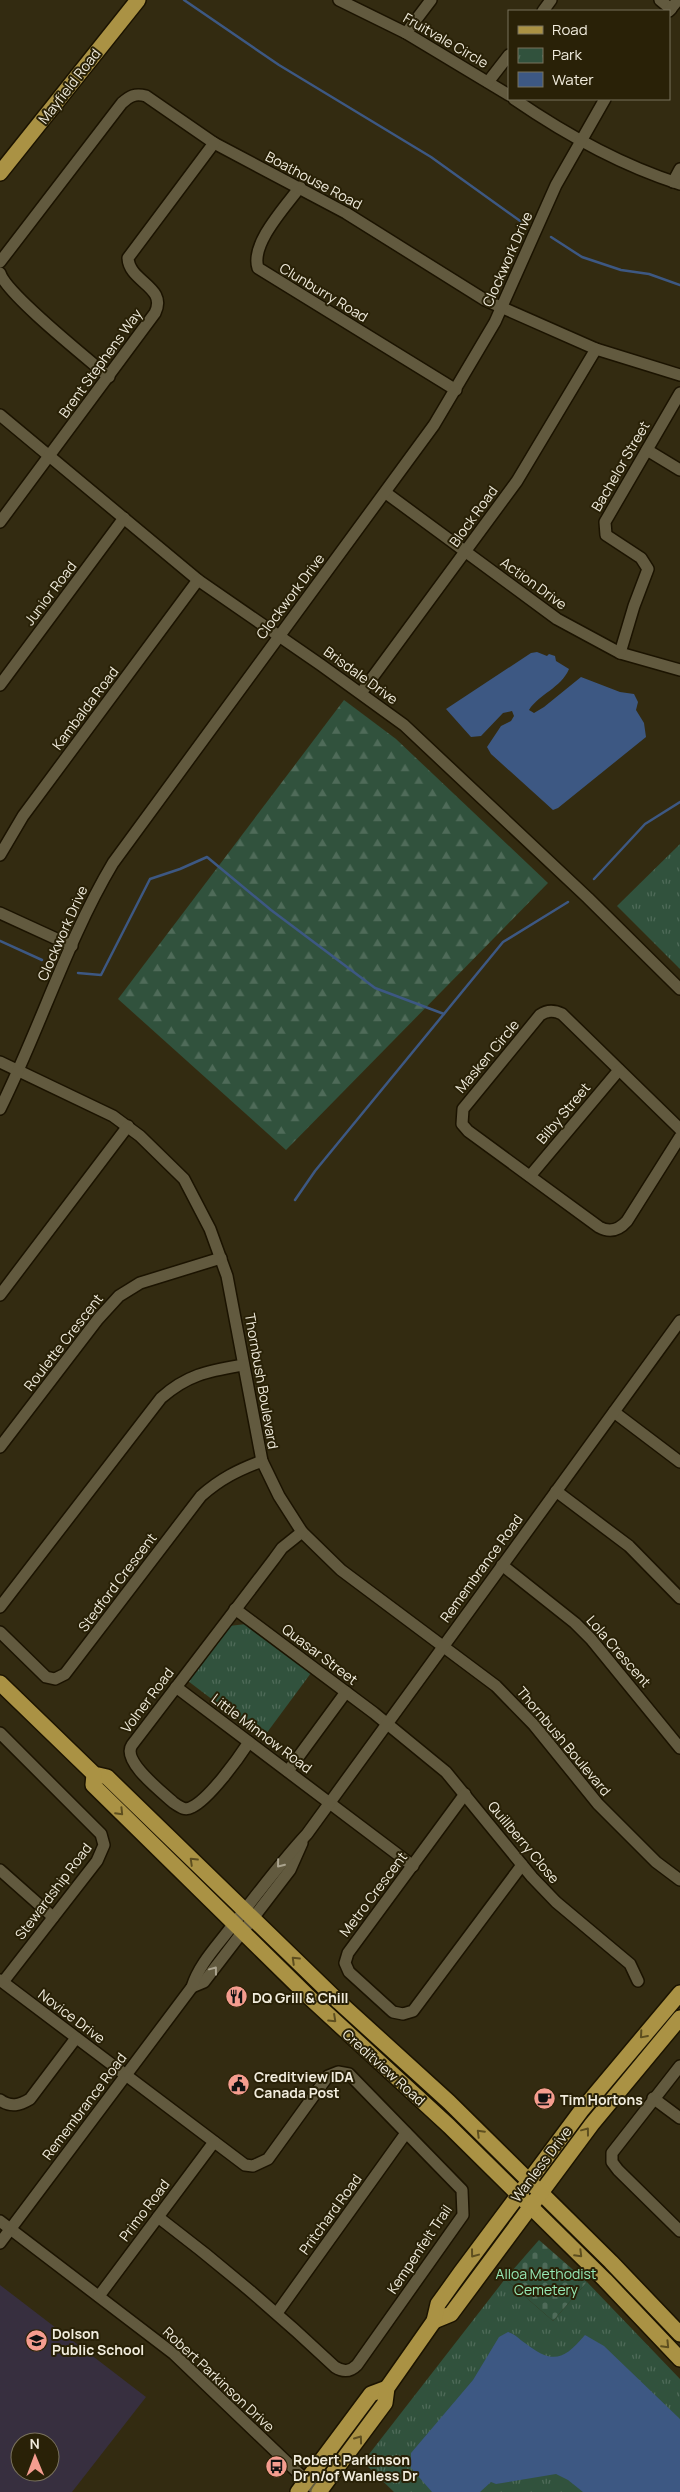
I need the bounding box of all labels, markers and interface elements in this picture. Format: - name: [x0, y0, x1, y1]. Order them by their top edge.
- street label: Fruitvale Circle: [400, 8, 492, 72]
- legend: [508, 10, 670, 100]
- text: Road: [552, 19, 588, 40]
- street label: Mayfield Road: [34, 44, 104, 128]
- text: Park: [552, 44, 582, 65]
- text: Water: [552, 69, 594, 90]
- street label: Boathouse Road: [262, 147, 366, 213]
- street label: Clockwork Drive: [477, 208, 537, 310]
- street label: Clunburry Road: [276, 258, 372, 326]
- street label: Brent Stephens Way: [54, 304, 146, 421]
- street label: Bachelor Street: [586, 417, 654, 515]
- street label: Block Road: [445, 482, 501, 550]
- street label: Clockwork Drive: [252, 549, 328, 643]
- street label: Action Drive: [497, 553, 571, 613]
- street label: Junior Road: [20, 557, 80, 629]
- street label: Brisdale Drive: [320, 642, 402, 708]
- street label: Kambalda Road: [48, 663, 122, 753]
- street label: Clockwork Drive: [32, 882, 92, 984]
- street label: Masken Circle: [451, 1015, 523, 1097]
- street label: Bilby Street: [532, 1078, 594, 1148]
- street label: Roulette Crescent: [19, 1289, 107, 1394]
- street label: Thornbush Boulevard: [241, 1312, 283, 1450]
- street label: Remembrance Road: [435, 1510, 527, 1626]
- street label: Stedford Crescent: [74, 1528, 161, 1635]
- street label: Lola Crescent: [583, 1611, 656, 1691]
- street label: Quasar Street: [278, 1619, 362, 1689]
- street label: Volner Road: [116, 1664, 178, 1736]
- street label: Thornbush Boulevard: [513, 1682, 615, 1800]
- street label: Little Minnow Road: [208, 1689, 316, 1777]
- street label: Quillberry Close: [484, 1797, 564, 1887]
- one-way arrow: [114, 1806, 123, 1815]
- street label: Stewardship Road: [10, 1839, 96, 1943]
- street label: Metro Crescent: [335, 1847, 411, 1940]
- one-way arrow: [189, 1858, 198, 1867]
- one-way arrow: [277, 1858, 286, 1867]
- one-way arrow: [292, 1957, 301, 1966]
- one-way arrow: [208, 1967, 216, 1976]
- street label: Novice Drive: [35, 1985, 109, 2047]
- restaurant icon: DQ Grill & Chill: [224, 1985, 248, 2009]
- place label: DQ Grill & Chill: [252, 1988, 349, 2007]
- one-way arrow: [327, 2013, 336, 2022]
- street label: Creditview Road: [339, 2025, 429, 2109]
- one-way arrow: [640, 2030, 649, 2039]
- street label: Remembrance Road: [38, 2049, 130, 2163]
- place label: Creditview IDA Canada Post: [254, 2067, 354, 2102]
- public building icon: Creditview IDA Canada Post: [226, 2072, 250, 2096]
- cafe icon: Tim Hortons: [532, 2087, 556, 2111]
- place label: Tim Hortons: [560, 2090, 643, 2109]
- street label: Wanless Drive: [506, 2122, 576, 2206]
- one-way arrow: [581, 2128, 589, 2137]
- one-way arrow: [477, 2130, 486, 2139]
- street label: Pritchard Road: [294, 2170, 366, 2258]
- street label: Primo Road: [114, 2175, 174, 2245]
- street label: Kempenfelt Trail: [382, 2201, 456, 2297]
- one-way arrow: [471, 2248, 480, 2258]
- one-way arrow: [573, 2248, 582, 2257]
- park label: Alloa Methodist Cemetery: [496, 2264, 597, 2299]
- street label: Robert Parkinson Drive: [159, 2322, 279, 2436]
- place label: Dolson Public School: [52, 2324, 144, 2359]
- school or university icon: Dolson Public School: [24, 2329, 48, 2353]
- one-way arrow: [660, 2339, 669, 2348]
- north arrow: [10, 2432, 60, 2482]
- text: N: [30, 2434, 40, 2453]
- one-way arrow: [353, 2435, 362, 2445]
- place label: Robert Parkinson Dr n/of Wanless Dr: [293, 2450, 418, 2485]
- bus stop icon: Robert Parkinson Dr n/of Wanless Dr: [265, 2455, 289, 2479]

